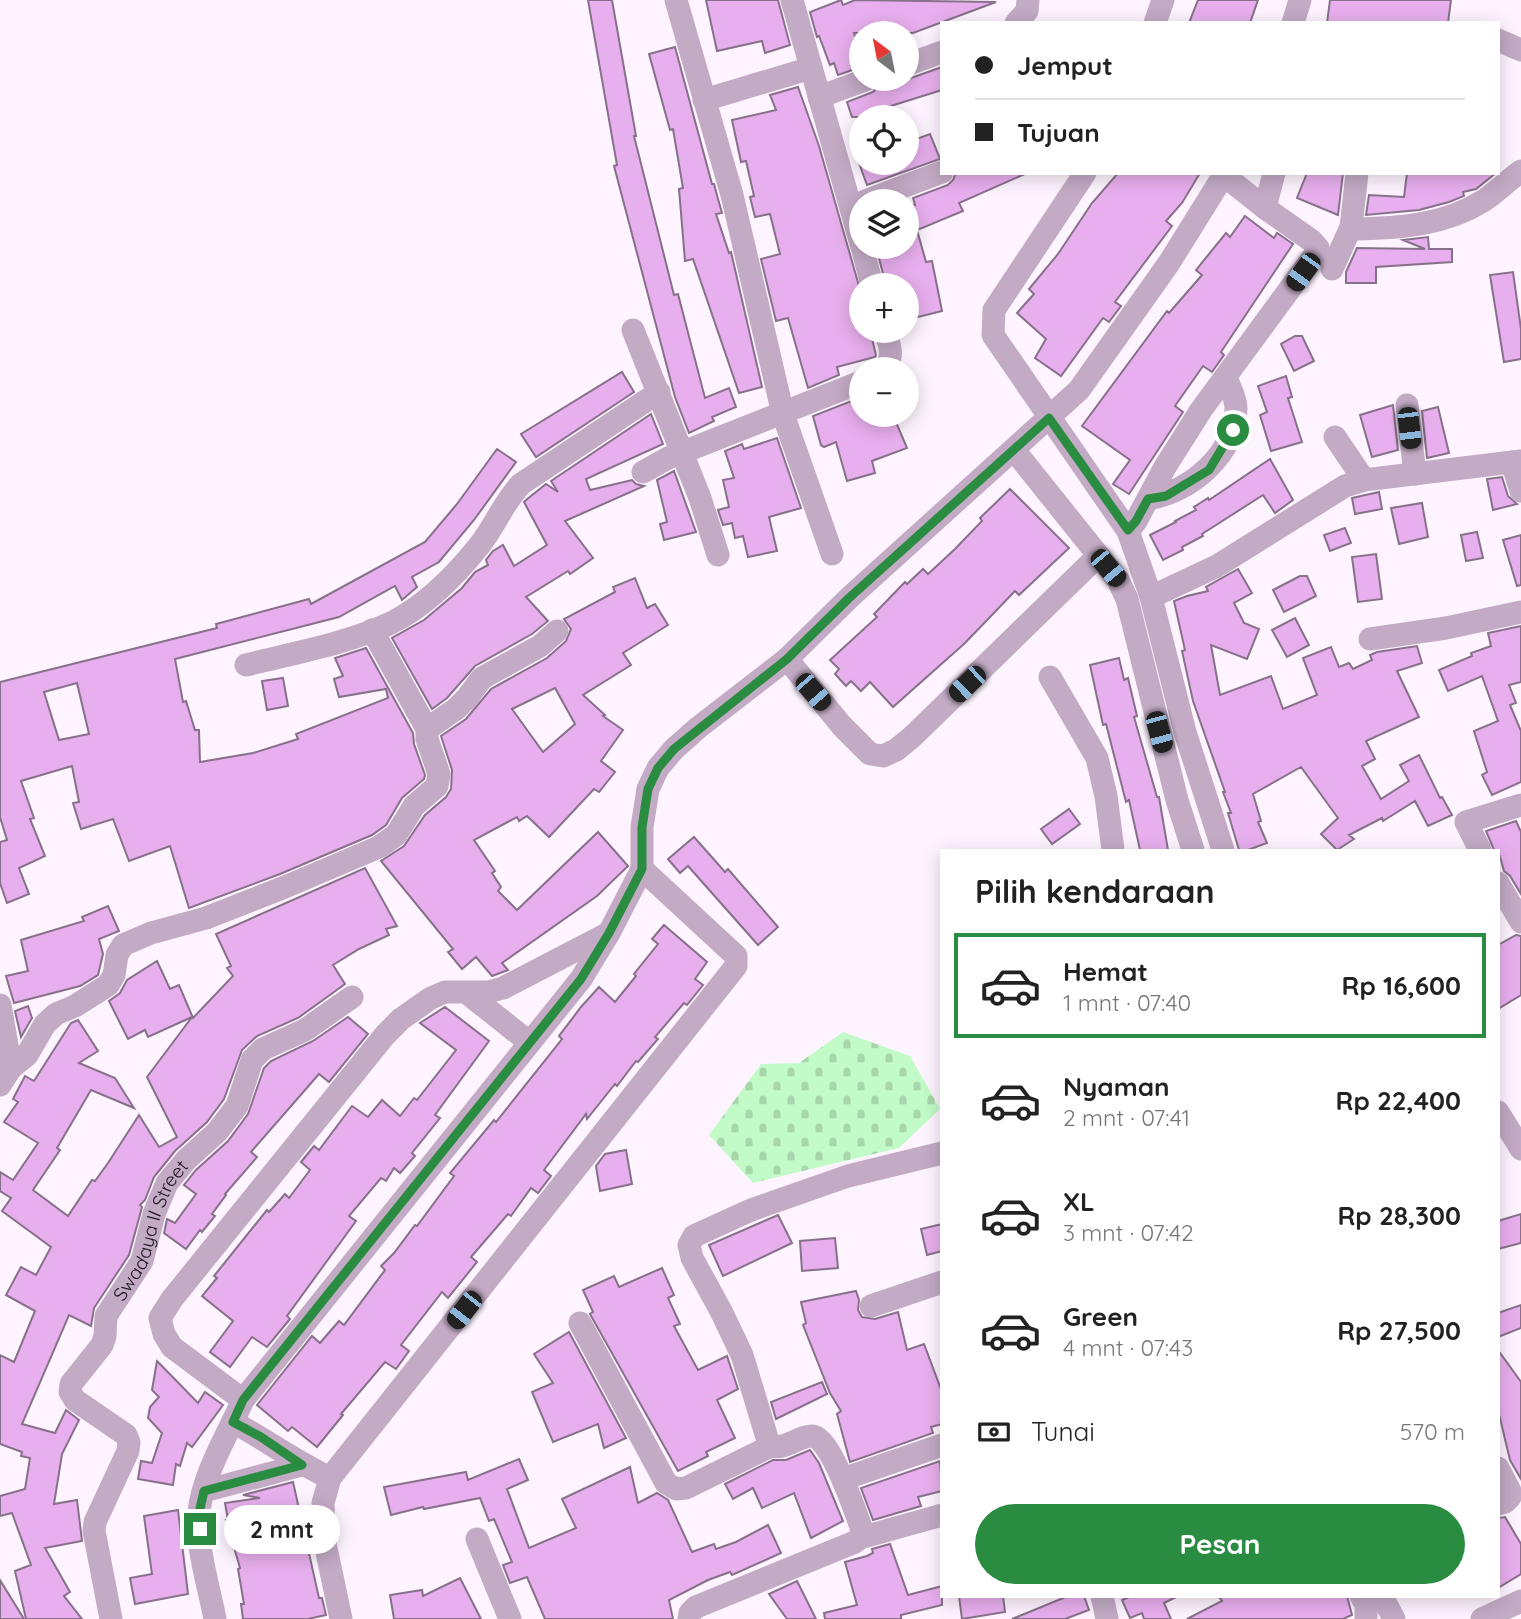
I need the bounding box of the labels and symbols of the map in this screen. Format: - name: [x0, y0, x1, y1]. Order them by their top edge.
- north arrow: [849, 21, 919, 91]
- car: [1283, 249, 1324, 295]
- car: [1397, 406, 1422, 450]
- route start: [1217, 414, 1249, 446]
- car: [1087, 545, 1130, 591]
- car: [945, 662, 990, 706]
- car: [792, 669, 835, 715]
- car: [1144, 709, 1175, 755]
- street label: Swadaya II Street: [107, 1155, 193, 1305]
- car: [443, 1287, 486, 1333]
- callout: 2 mnt: [224, 1504, 340, 1554]
- route end: [184, 1513, 216, 1545]

